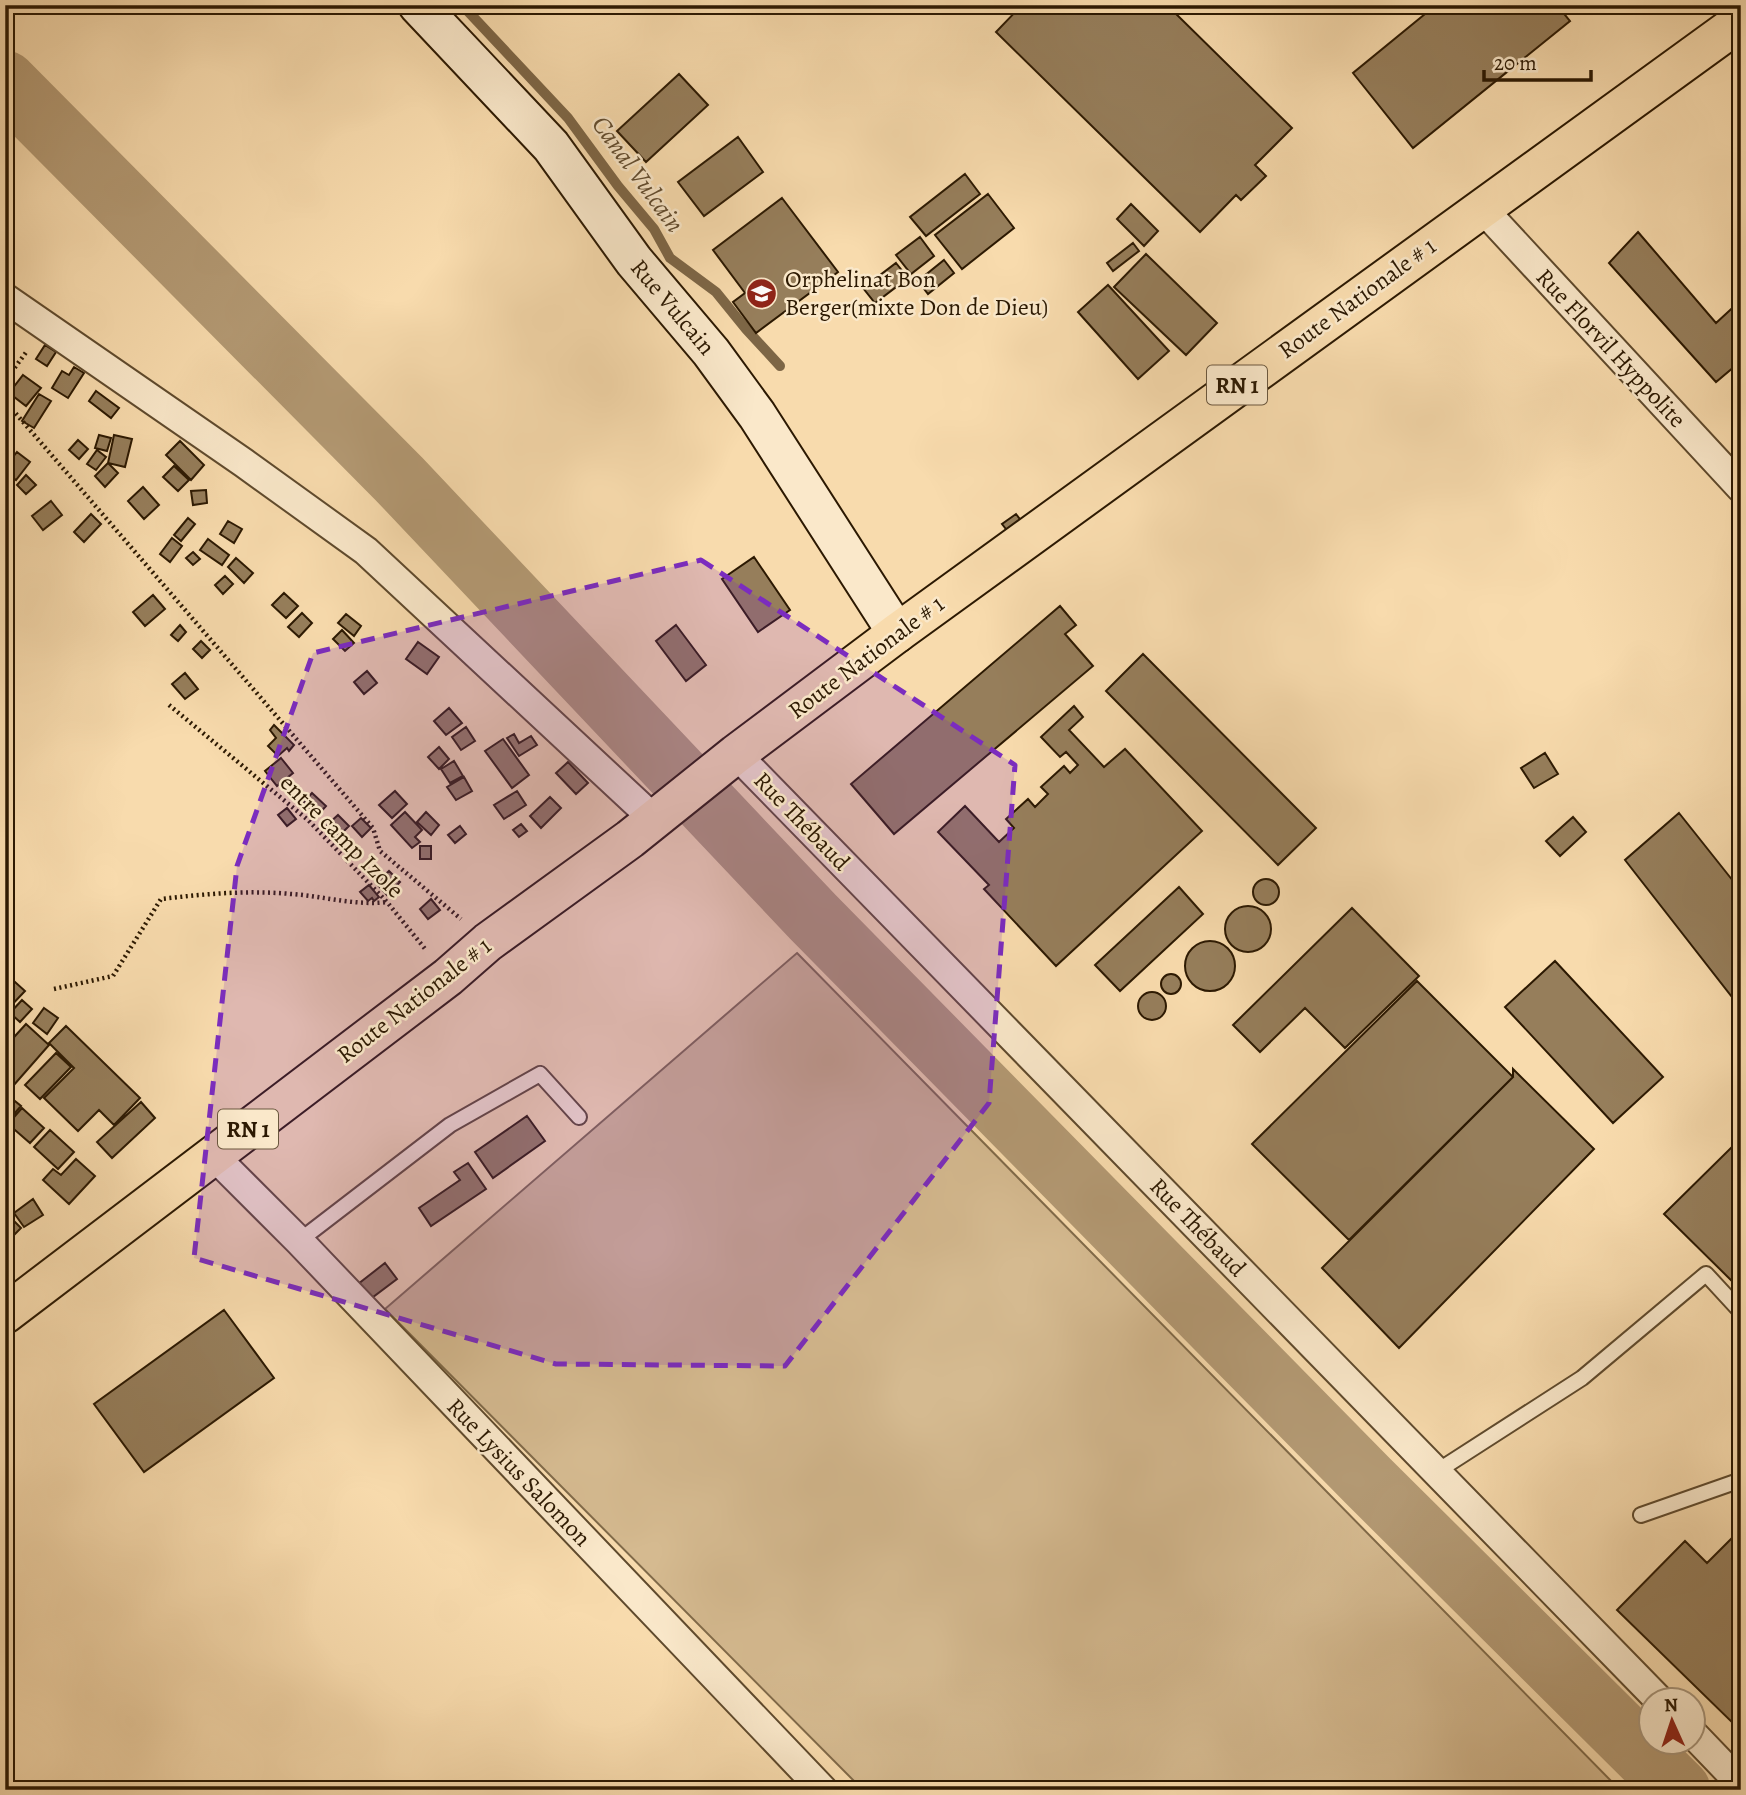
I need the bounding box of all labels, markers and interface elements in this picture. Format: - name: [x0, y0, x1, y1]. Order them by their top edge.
- scale bar: [1484, 38, 1590, 82]
- text: 20 m: [1494, 49, 1537, 77]
- water label: Canal Vulcain: [584, 109, 692, 239]
- street label: Route Nationale # 1: [1272, 230, 1442, 366]
- street label: Rue Vulcain: [623, 252, 723, 362]
- street label: Rue Florvil Hyppolite: [1529, 261, 1693, 435]
- place label: Orphelinat Bon Berger(mixte Don de Dieu): [785, 263, 1048, 323]
- school or university icon: Orphelinat Bon Berger(mixte Don de Dieu): [745, 276, 779, 310]
- road number: RN 1: [1207, 366, 1267, 404]
- street label: Route Nationale # 1: [781, 588, 951, 726]
- street label: Rue Thébaud: [747, 764, 857, 878]
- street label: entre camp Izole: [273, 767, 411, 905]
- street label: Route Nationale # 1: [330, 930, 498, 1070]
- road number: RN 1: [218, 1110, 278, 1148]
- street label: Rue Thébaud: [1143, 1170, 1253, 1284]
- street label: Rue Lysius Salomon: [440, 1391, 598, 1553]
- north arrow: [1638, 1686, 1708, 1756]
- text: N: [1664, 1692, 1679, 1718]

